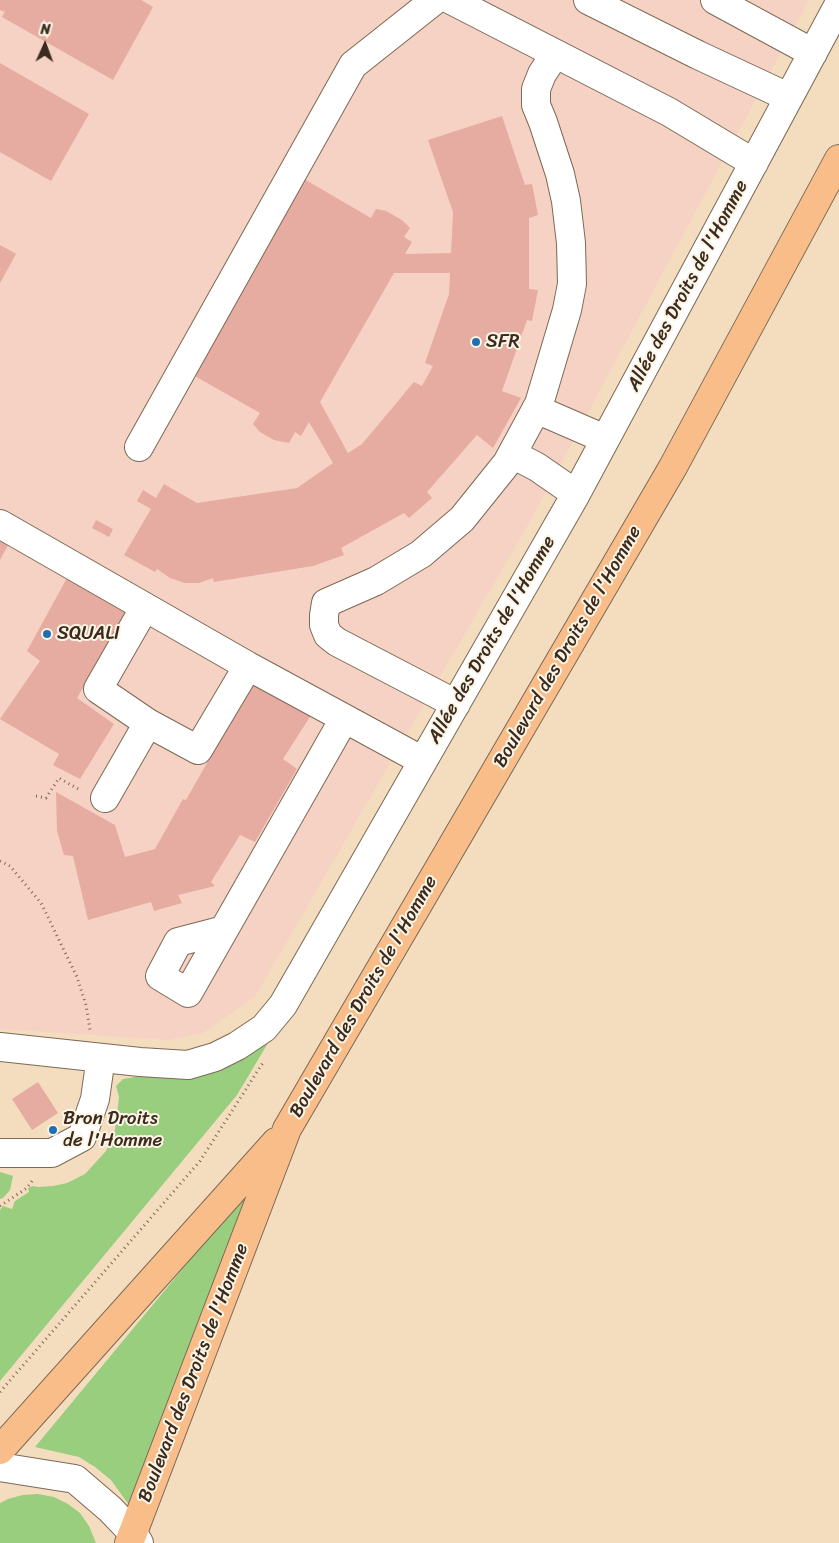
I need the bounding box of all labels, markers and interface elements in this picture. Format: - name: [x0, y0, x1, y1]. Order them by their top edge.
- text: N: [40, 17, 51, 42]
- north arrow: [20, 20, 70, 70]
- street label: Allée des Droits de l'Homme: [623, 177, 753, 395]
- place label: SFR: [486, 331, 520, 353]
- marker: SFR: [470, 336, 482, 348]
- street label: Boulevard des Droits de l'Homme: [489, 522, 647, 772]
- street label: Allée des Droits de l'Homme: [423, 532, 561, 748]
- place label: SQUALI: [57, 623, 120, 645]
- marker: SQUALI: [41, 628, 53, 640]
- street label: Boulevard des Droits de l'Homme: [285, 872, 443, 1122]
- place label: Bron Droits de l'Homme: [63, 1108, 162, 1152]
- marker: Bron Droits de l'Homme: [47, 1124, 59, 1136]
- street label: Boulevard des Droits de l'Homme: [134, 1240, 254, 1506]

